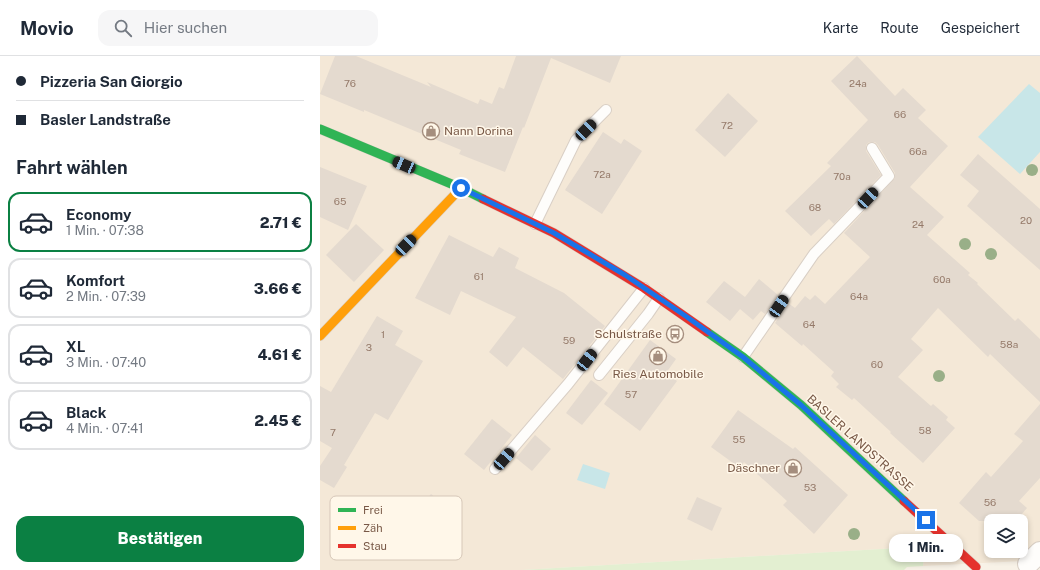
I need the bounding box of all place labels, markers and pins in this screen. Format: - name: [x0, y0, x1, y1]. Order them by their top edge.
- shop icon: Nann Dorina: [421, 121, 441, 141]
- place label: Nann Dorina: [444, 124, 513, 138]
- bus stop icon: Schulstraße: [665, 324, 685, 344]
- place label: Schulstraße: [595, 327, 662, 341]
- shop icon: Ries Automobile: [648, 346, 668, 366]
- place label: Ries Automobile: [613, 367, 704, 381]
- shop icon: Däschner: [783, 458, 803, 478]
- place label: Däschner: [727, 461, 780, 475]

